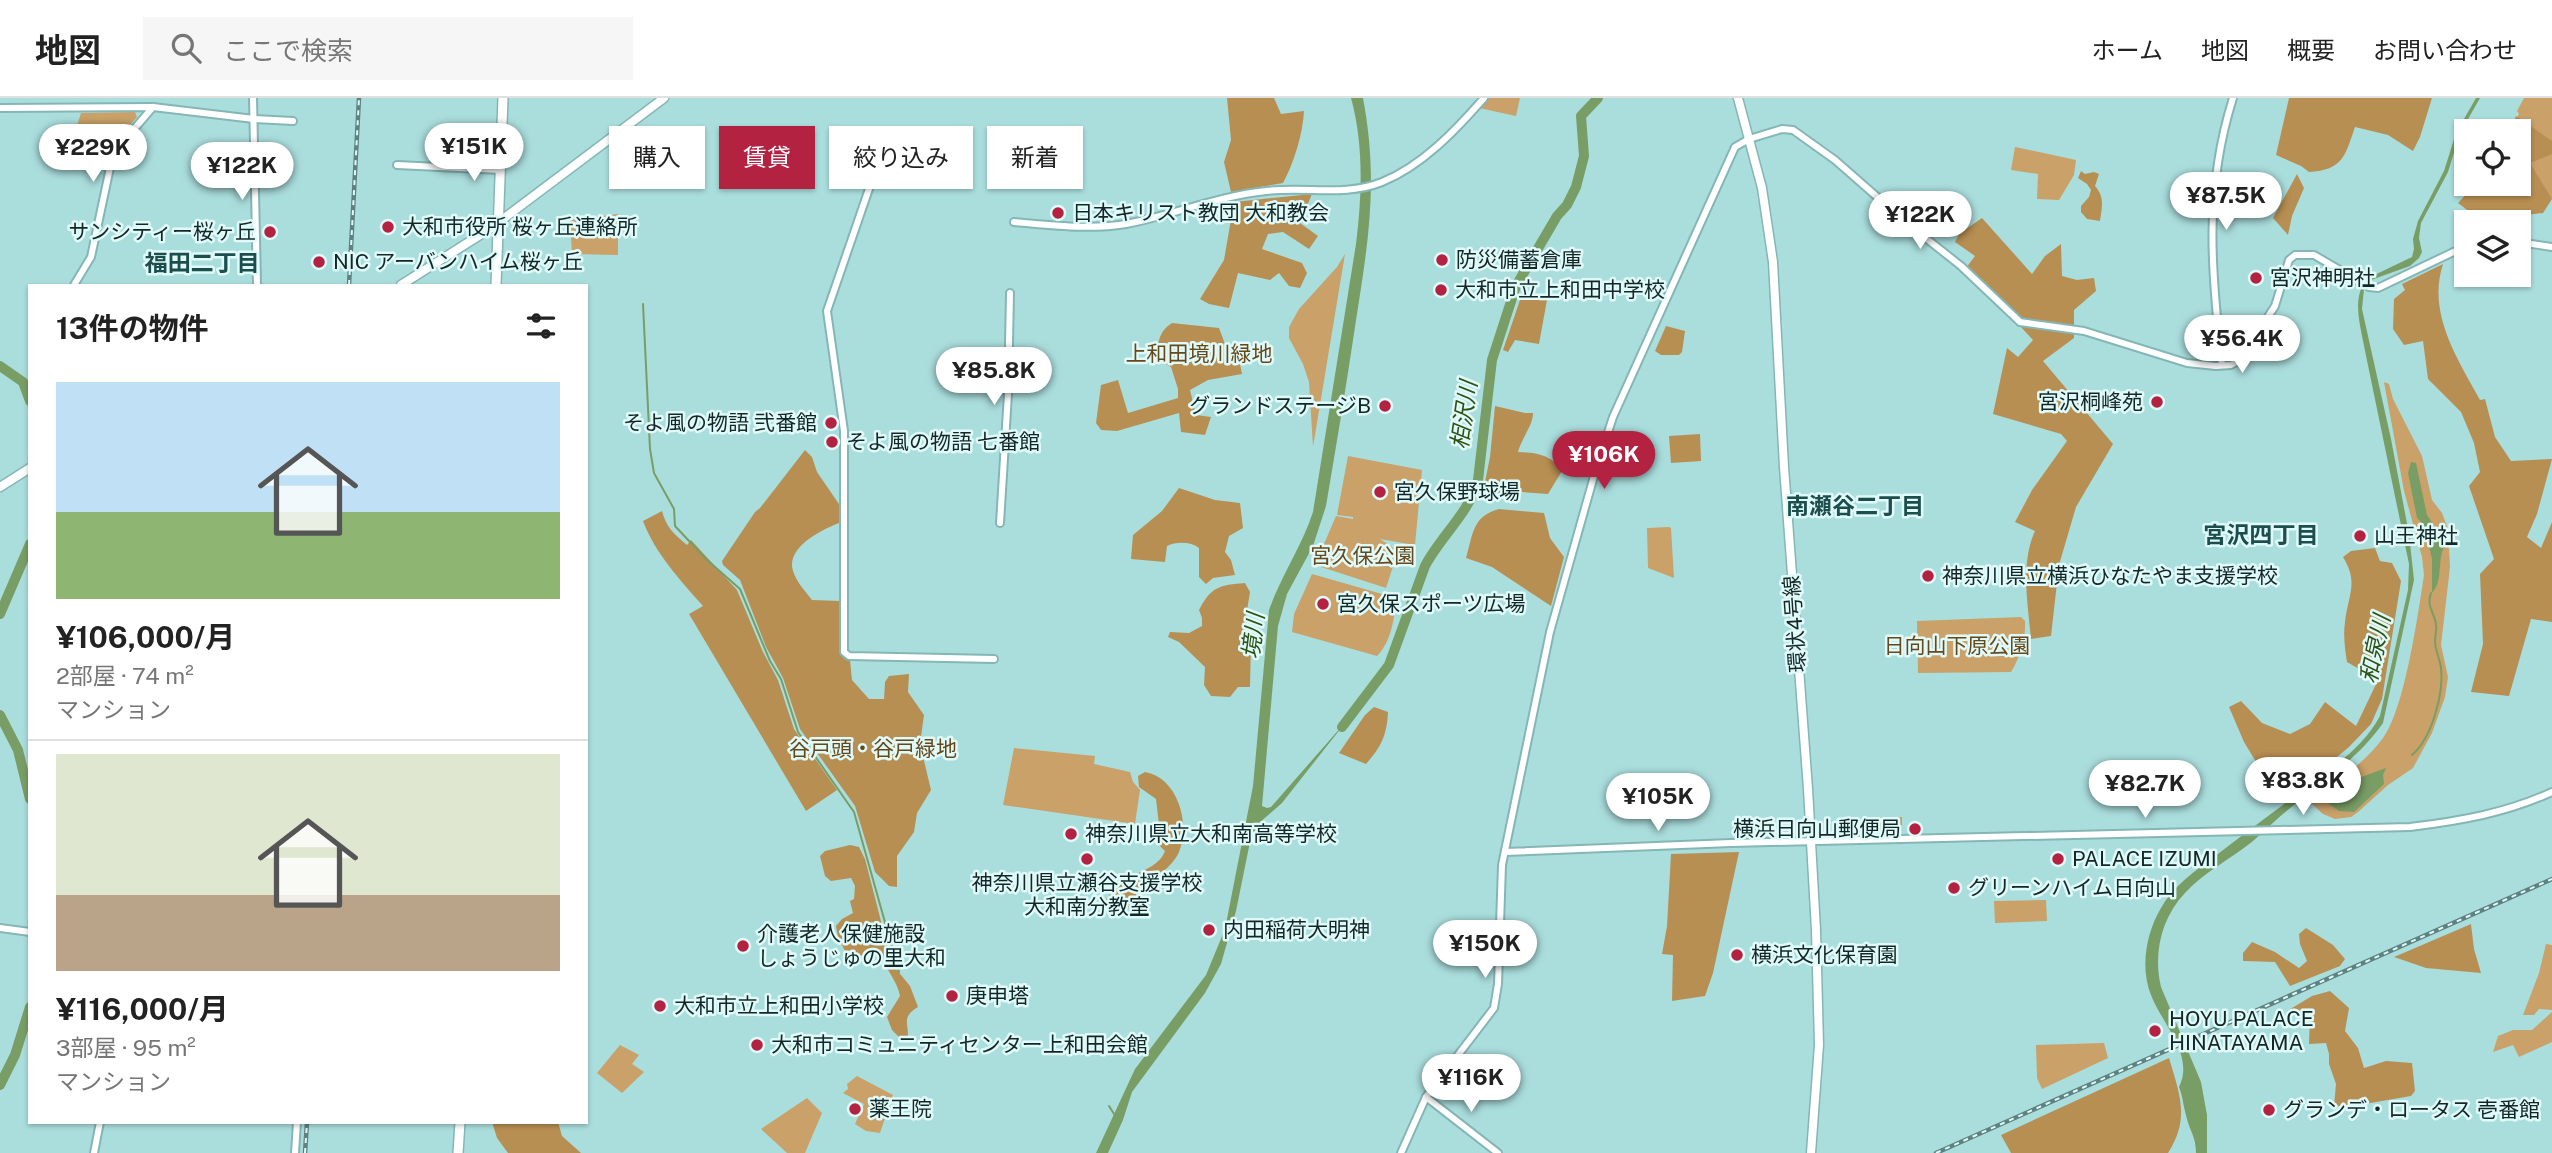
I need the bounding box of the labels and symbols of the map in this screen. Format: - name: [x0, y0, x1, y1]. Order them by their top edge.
- pin: ¥151K: [425, 123, 523, 183]
- pin: ¥229K: [44, 125, 142, 184]
- pin: ¥122K: [193, 142, 291, 202]
- pin: ¥87.5K: [2169, 172, 2283, 232]
- pin: ¥122K: [1871, 192, 1969, 251]
- place label: 日本キリスト教団 大和教会: [1072, 200, 1329, 225]
- marker: 日本キリスト教団 大和教会: [1050, 205, 1066, 221]
- place label: 大和市役所 桜ヶ丘連絡所: [402, 214, 638, 239]
- place label: サンシティー桜ヶ丘: [68, 219, 256, 244]
- marker: 大和市役所 桜ヶ丘連絡所: [380, 219, 396, 235]
- marker: サンシティー桜ヶ丘: [262, 224, 278, 240]
- place label: 防災備蓄倉庫: [1456, 247, 1582, 272]
- district label: 福田二丁目: [145, 249, 260, 276]
- place label: NIC アーバンハイム桜ヶ丘: [333, 249, 583, 274]
- marker: 防災備蓄倉庫: [1434, 252, 1450, 268]
- marker: NIC アーバンハイム桜ヶ丘: [311, 254, 327, 270]
- place label: 宮沢神明社: [2270, 265, 2375, 290]
- marker: 宮沢神明社: [2248, 270, 2264, 286]
- place label: 大和市立上和田中学校: [1455, 277, 1665, 302]
- marker: 大和市立上和田中学校: [1433, 282, 1449, 298]
- pin: ¥56.4K: [2185, 316, 2299, 375]
- park label: 上和田境川緑地: [1126, 341, 1273, 366]
- pin: ¥85.8K: [937, 348, 1051, 407]
- water label: 相沢川: [1445, 376, 1482, 451]
- place label: 宮沢桐峰苑: [2038, 389, 2143, 414]
- place label: グランドステージB: [1189, 393, 1371, 418]
- marker: 宮沢桐峰苑: [2149, 394, 2165, 410]
- marker: グランドステージB: [1377, 398, 1393, 414]
- place label: そよ風の物語 弐番館: [623, 410, 817, 435]
- marker: そよ風の物語 弐番館: [823, 415, 839, 431]
- place label: そよ風の物語 七番館: [846, 429, 1040, 454]
- pin: ¥106K: [1555, 432, 1653, 491]
- marker: そよ風の物語 七番館: [824, 434, 840, 450]
- place label: 宮久保野球場: [1394, 479, 1520, 504]
- marker: 宮久保野球場: [1372, 484, 1388, 500]
- district label: 南瀬谷二丁目: [1786, 492, 1924, 519]
- district label: 宮沢四丁目: [2204, 521, 2319, 548]
- place label: 山王神社: [2374, 523, 2458, 548]
- marker: 山王神社: [2352, 528, 2368, 544]
- park label: 宮久保公園: [1311, 543, 1416, 568]
- place label: 神奈川県立横浜ひなたやま支援学校: [1942, 563, 2278, 588]
- marker: 神奈川県立横浜ひなたやま支援学校: [1920, 568, 1936, 584]
- street label: 環状4号線: [1779, 575, 1810, 673]
- place label: 宮久保スポーツ広場: [1337, 591, 1526, 616]
- marker: 宮久保スポーツ広場: [1315, 596, 1331, 612]
- water label: 境川: [1236, 608, 1269, 660]
- water label: 和泉川: [2354, 609, 2396, 685]
- park label: 日向山下原公園: [1884, 633, 2031, 658]
- park label: 谷戸頭・谷戸緑地: [789, 736, 957, 761]
- pin: ¥83.8K: [2246, 758, 2360, 817]
- pin: ¥82.7K: [2088, 760, 2202, 820]
- pin: ¥105K: [1609, 774, 1707, 833]
- place label: 横浜日向山郵便局: [1733, 816, 1901, 841]
- place label: 神奈川県立大和南高等学校: [1085, 821, 1337, 846]
- marker: 横浜日向山郵便局: [1907, 821, 1923, 837]
- marker: 神奈川県立大和南高等学校: [1063, 826, 1079, 842]
- place label: PALACE IZUMI: [2072, 846, 2217, 871]
- marker: 神奈川県立瀬谷支援学校 大和南分教室: [1079, 851, 1095, 867]
- marker: PALACE IZUMI: [2050, 851, 2066, 867]
- place label: 神奈川県立瀬谷支援学校 大和南分教室: [972, 870, 1203, 919]
- place label: グリーンハイム日向山: [1968, 875, 2176, 900]
- marker: グリーンハイム日向山: [1946, 880, 1962, 896]
- place label: 内田稲荷大明神: [1223, 917, 1370, 942]
- pin: ¥150K: [1436, 920, 1534, 980]
- place label: 介護老人保健施設 しょうじゅの里大和: [757, 921, 946, 970]
- marker: 内田稲荷大明神: [1201, 922, 1217, 938]
- marker: 介護老人保健施設 しょうじゅの里大和: [735, 938, 751, 954]
- place label: 横浜文化保育園: [1751, 942, 1898, 967]
- marker: 横浜文化保育園: [1729, 947, 1745, 963]
- place label: 庚申塔: [966, 983, 1029, 1008]
- marker: 庚申塔: [944, 988, 960, 1004]
- place label: 大和市立上和田小学校: [674, 993, 884, 1018]
- marker: 大和市立上和田小学校: [652, 998, 668, 1014]
- place label: HOYU PALACE HINATAYAMA: [2169, 1006, 2314, 1055]
- marker: HOYU PALACE HINATAYAMA: [2147, 1023, 2163, 1039]
- place label: 大和市コミュニティセンター上和田会館: [771, 1032, 1148, 1057]
- marker: 大和市コミュニティセンター上和田会館: [749, 1037, 765, 1053]
- pin: ¥116K: [1422, 1054, 1520, 1114]
- place label: 薬王院: [869, 1096, 932, 1121]
- place label: グランデ・ロータス 壱番館: [2283, 1097, 2540, 1122]
- marker: 薬王院: [847, 1101, 863, 1117]
- marker: グランデ・ロータス 壱番館: [2261, 1102, 2277, 1118]

